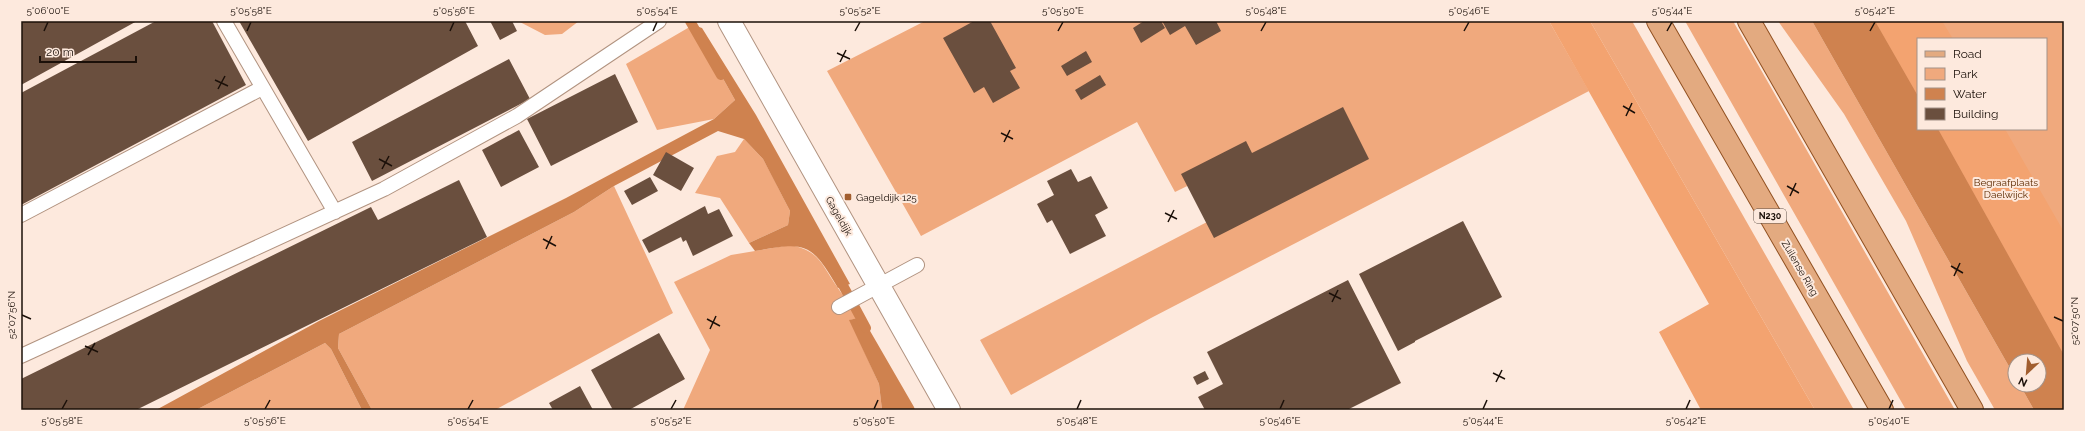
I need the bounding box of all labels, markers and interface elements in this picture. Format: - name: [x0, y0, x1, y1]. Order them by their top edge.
- text: 5°06'00"E: [26, 5, 70, 16]
- text: 5°05'58"E: [230, 5, 272, 16]
- text: 5°05'56"E: [433, 5, 475, 16]
- text: 5°05'54"E: [636, 5, 678, 16]
- text: 5°05'52"E: [840, 5, 880, 16]
- text: 5°05'50"E: [1042, 5, 1084, 16]
- text: 5°05'48"E: [1245, 5, 1287, 16]
- text: 5°05'46"E: [1448, 5, 1490, 16]
- text: 5°05'44"E: [1652, 5, 1692, 16]
- text: 5°05'42"E: [1855, 5, 1895, 16]
- scale bar: [40, 38, 136, 64]
- legend: [1917, 38, 2047, 130]
- text: 20 m: [46, 45, 74, 59]
- text: Road: [1953, 47, 1982, 61]
- text: Park: [1953, 67, 1978, 81]
- text: Water: [1953, 87, 1987, 101]
- text: Building: [1953, 107, 1999, 121]
- park label: Begraafplaats Daelwijck: [1974, 177, 2038, 200]
- marker: Gageldijk 125: [843, 192, 853, 202]
- place label: Gageldijk 125: [856, 192, 917, 203]
- street label: Gageldijk: [823, 194, 855, 238]
- road number: N230: [1754, 209, 1786, 223]
- street label: Zuilense Ring: [1780, 238, 1820, 298]
- text: 52°07'56"N: [6, 291, 17, 339]
- text: 52°07'50"N: [2069, 297, 2080, 345]
- north arrow: [2007, 353, 2047, 393]
- text: N: [2016, 374, 2029, 389]
- text: 5°05'58"E: [41, 415, 83, 426]
- text: 5°05'56"E: [244, 415, 286, 426]
- text: 5°05'54"E: [447, 415, 489, 426]
- text: 5°05'52"E: [651, 415, 691, 426]
- text: 5°05'50"E: [853, 415, 895, 426]
- text: 5°05'48"E: [1056, 415, 1098, 426]
- text: 5°05'46"E: [1259, 415, 1301, 426]
- text: 5°05'44"E: [1463, 415, 1503, 426]
- text: 5°05'42"E: [1666, 415, 1706, 426]
- text: 5°05'40"E: [1868, 415, 1910, 426]

